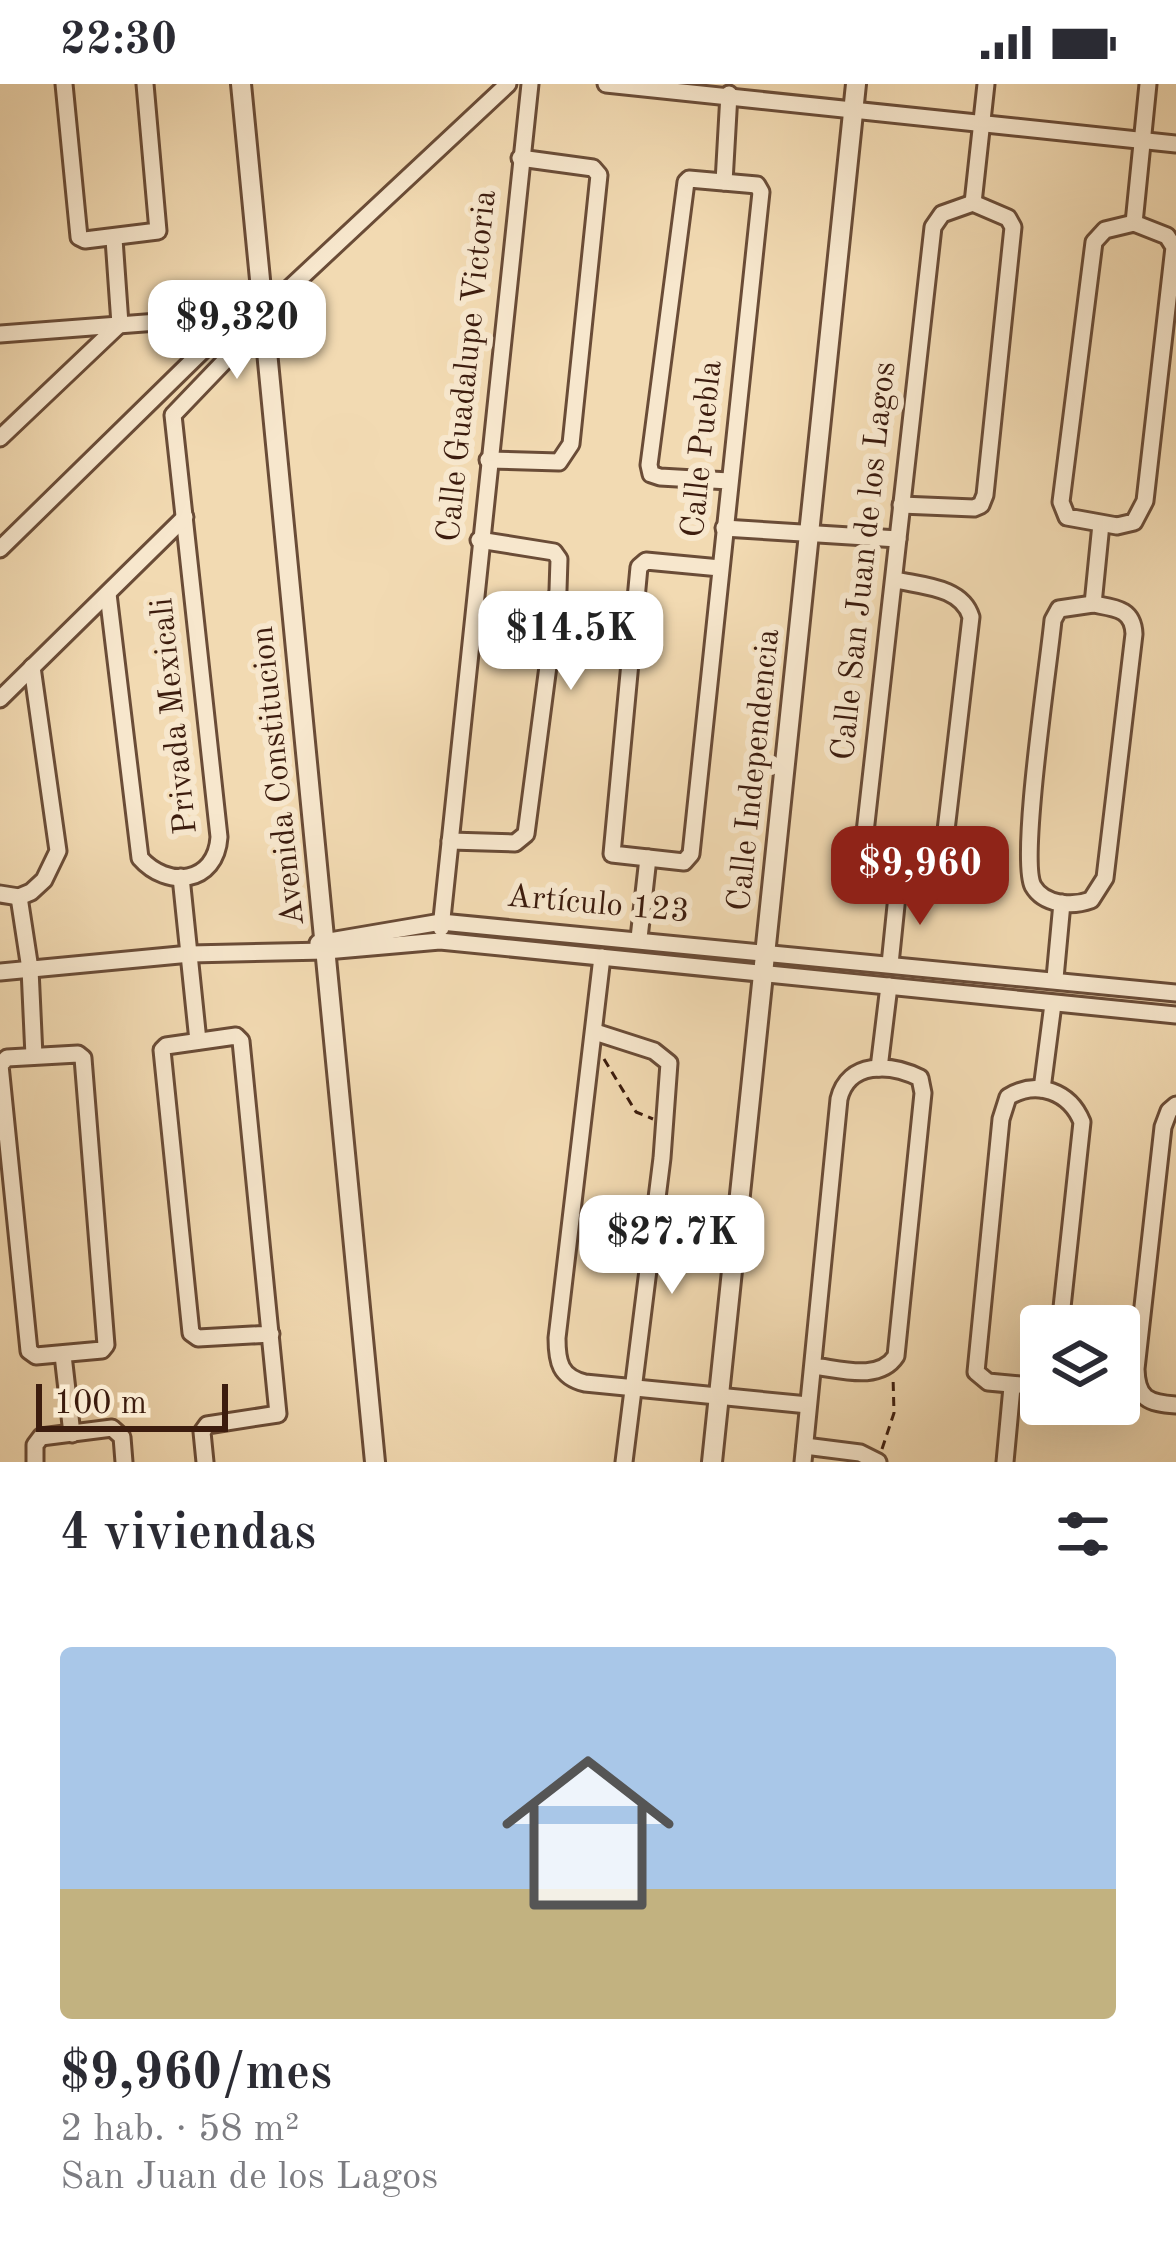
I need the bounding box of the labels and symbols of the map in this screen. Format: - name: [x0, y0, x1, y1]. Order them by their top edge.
- street label: Calle Guadalupe Victoria: [433, 188, 503, 544]
- pin: $9,320: [139, 280, 335, 382]
- street label: Calle Puebla: [677, 359, 729, 539]
- street label: Calle San Juan de los Lagos: [828, 360, 902, 762]
- pin: $14.5K: [473, 591, 669, 693]
- street label: Privada Mexicali: [146, 596, 204, 836]
- street label: Avenida Constitucion: [247, 624, 311, 928]
- street label: Calle Independencia: [724, 627, 786, 913]
- pin: $9,960: [822, 826, 1018, 928]
- street label: Artículo 123: [505, 881, 691, 929]
- pin: $27.7K: [574, 1195, 770, 1297]
- scale bar: [36, 1378, 228, 1431]

